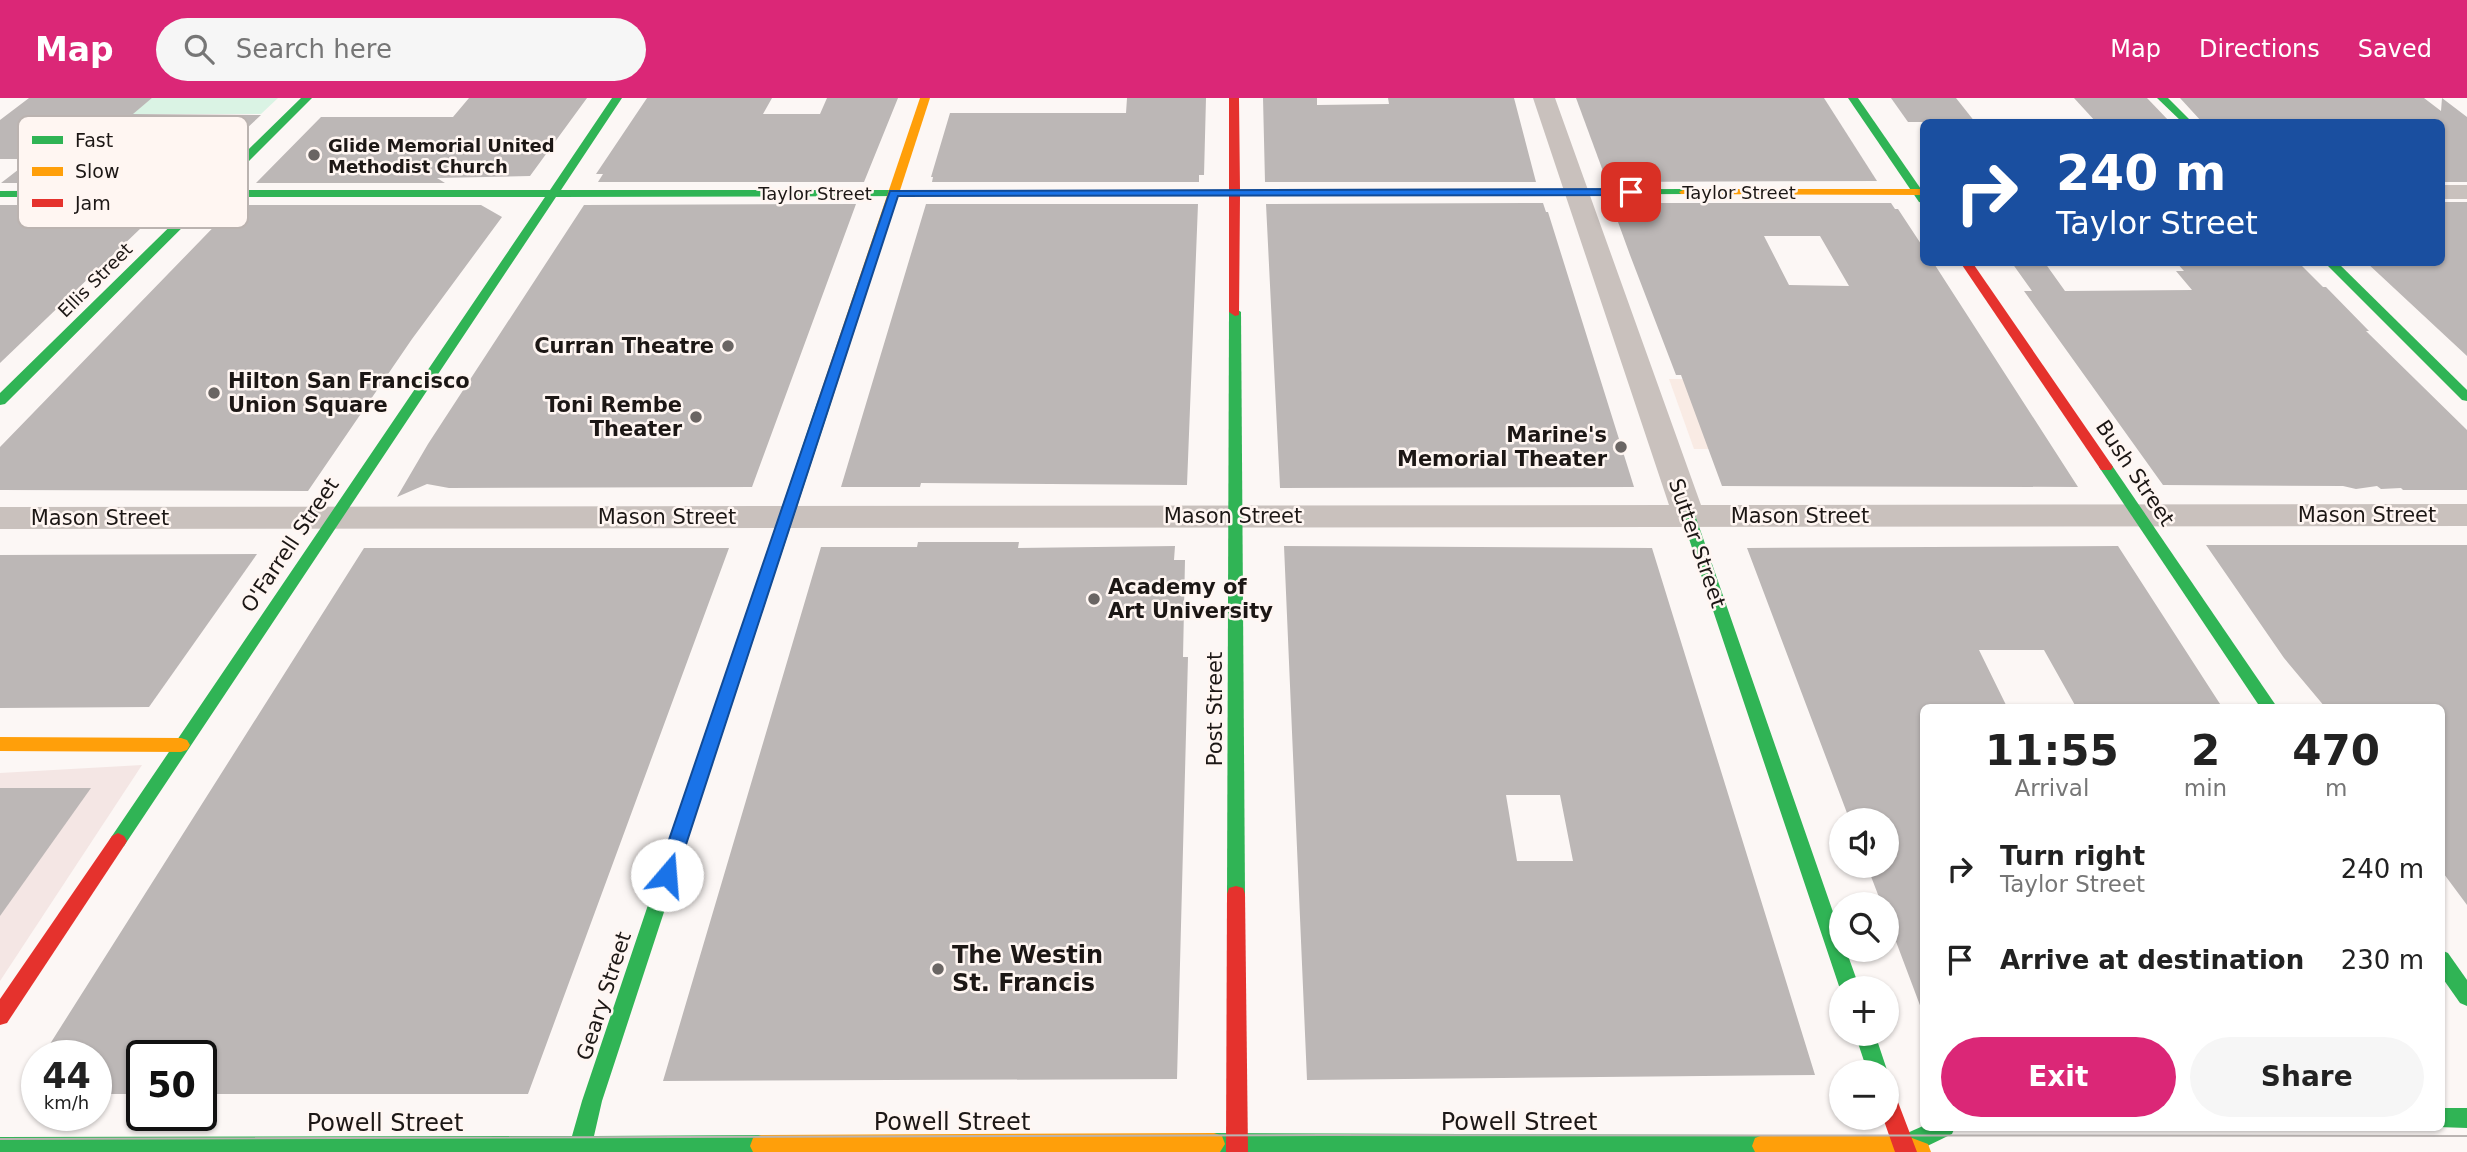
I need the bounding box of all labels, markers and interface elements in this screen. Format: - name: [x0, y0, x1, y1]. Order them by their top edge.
- search box: [156, 18, 646, 81]
- text: Map: [35, 30, 114, 69]
- icon: search: [180, 30, 218, 68]
- text: Search here: [236, 34, 392, 64]
- text: Map: [2110, 35, 2161, 63]
- text: Directions: [2199, 35, 2320, 63]
- text: Saved: [2358, 35, 2432, 63]
- legend: [18, 116, 248, 228]
- text: Fast: [75, 129, 113, 151]
- place label: Glide Memorial United Methodist Church: [328, 135, 555, 177]
- text: 240 m: [2056, 145, 2226, 202]
- marker: Glide Memorial United Methodist Church: [306, 147, 322, 163]
- icon: right: [1941, 147, 2032, 238]
- text: Slow: [75, 160, 120, 182]
- pin: [1601, 162, 1661, 222]
- icon: arrive: [1612, 173, 1650, 211]
- street label: Taylor Street: [1681, 182, 1796, 203]
- street label: Taylor Street: [757, 183, 872, 204]
- text: Jam: [74, 192, 111, 214]
- text: Taylor Street: [2056, 204, 2258, 242]
- street label: Ellis Street: [54, 239, 136, 321]
- place label: Curran Theatre: [534, 334, 714, 358]
- marker: Curran Theatre: [720, 338, 736, 354]
- place label: Hilton San Francisco Union Square: [228, 369, 470, 417]
- marker: Hilton San Francisco Union Square: [206, 385, 222, 401]
- place label: Toni Rembe Theater: [545, 393, 683, 441]
- marker: Toni Rembe Theater: [688, 409, 704, 425]
- street label: Bush Street: [2091, 416, 2179, 530]
- place label: Marine's Memorial Theater: [1397, 423, 1608, 471]
- marker: Marine's Memorial Theater: [1613, 439, 1629, 455]
- street label: O'Farrell Street: [236, 473, 344, 617]
- street label: Sutter Street: [1664, 475, 1730, 611]
- street label: Mason Street: [2298, 503, 2436, 527]
- street label: Mason Street: [1164, 504, 1302, 528]
- street label: Mason Street: [1731, 504, 1869, 528]
- street label: Mason Street: [598, 505, 736, 529]
- street label: Mason Street: [31, 506, 169, 530]
- place label: Academy of Art University: [1108, 575, 1273, 623]
- marker: Academy of Art University: [1086, 591, 1102, 607]
- street label: Post Street: [1203, 652, 1227, 766]
- text: 11:55: [1985, 726, 2119, 775]
- text: 2: [2191, 726, 2220, 775]
- text: 470: [2292, 726, 2380, 775]
- text: Arrival: [2015, 775, 2089, 801]
- text: min: [2184, 775, 2227, 801]
- text: m: [2325, 775, 2347, 801]
- map controls: [1829, 808, 1899, 1130]
- button: sound: [1829, 808, 1899, 878]
- position arrow: [630, 838, 704, 912]
- text: Turn right: [2000, 841, 2145, 871]
- icon: right: [1941, 850, 1979, 888]
- text: 240 m: [2341, 854, 2424, 884]
- text: Taylor Street: [2000, 871, 2145, 897]
- button: search: [1829, 892, 1899, 962]
- street label: Geary Street: [572, 929, 636, 1063]
- place label: The Westin St. Francis: [952, 941, 1103, 997]
- icon: arrive: [1941, 941, 1979, 979]
- text: Arrive at destination: [2000, 945, 2304, 975]
- text: 230 m: [2341, 945, 2424, 975]
- marker: The Westin St. Francis: [930, 961, 946, 977]
- button: +: [1829, 976, 1899, 1046]
- button: Exit: [1941, 1037, 2176, 1117]
- button: Share: [2190, 1037, 2424, 1117]
- speed limit sign: 50: [126, 1040, 217, 1131]
- text: 44: [42, 1056, 91, 1096]
- button: −: [1829, 1060, 1899, 1130]
- text: km/h: [44, 1092, 89, 1113]
- street label: Powell Street: [874, 1108, 1030, 1136]
- street label: Powell Street: [1441, 1108, 1597, 1136]
- street label: Powell Street: [307, 1109, 463, 1137]

